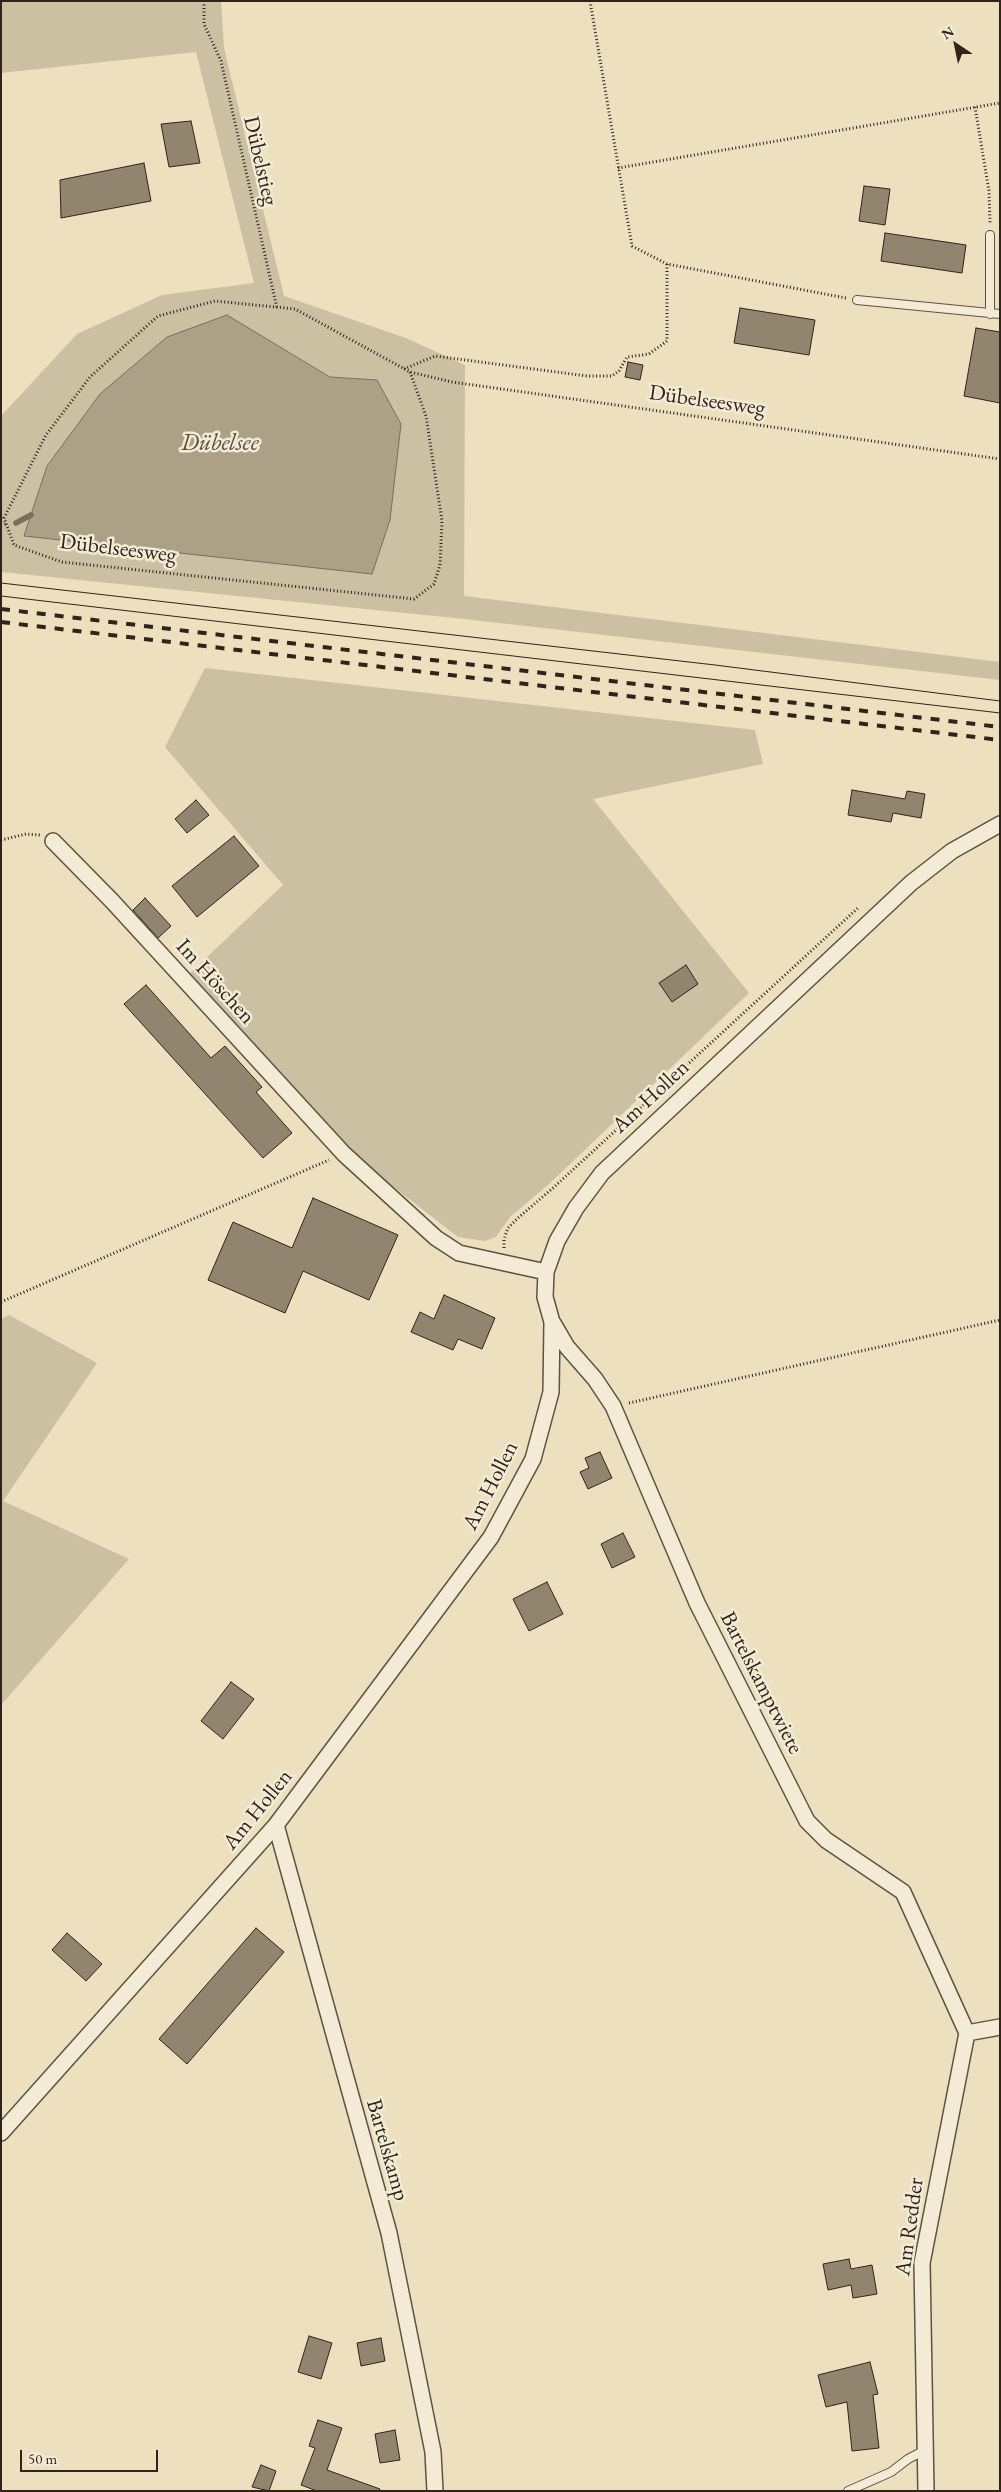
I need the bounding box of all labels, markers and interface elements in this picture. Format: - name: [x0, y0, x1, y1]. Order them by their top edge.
- north arrow: [931, 20, 981, 70]
- text: N: [938, 22, 957, 43]
- street label: Dübelstieg: [237, 114, 283, 208]
- street label: Dübelseesweg: [647, 380, 767, 422]
- water label: Dübelsee: [181, 429, 259, 457]
- street label: Dübelseesweg: [58, 529, 178, 569]
- street label: Im Höschen: [170, 934, 260, 1030]
- street label: Am Hollen: [607, 1055, 695, 1139]
- street label: Am Hollen: [457, 1437, 525, 1535]
- street label: Bartelskamptwiete: [714, 1608, 808, 1758]
- street label: Am Hollen: [218, 1764, 298, 1856]
- street label: Bartelskamp: [360, 2096, 414, 2204]
- street label: Am Redder: [890, 2176, 930, 2278]
- scale bar: [22, 2440, 160, 2472]
- text: 50 m: [28, 2449, 57, 2468]

